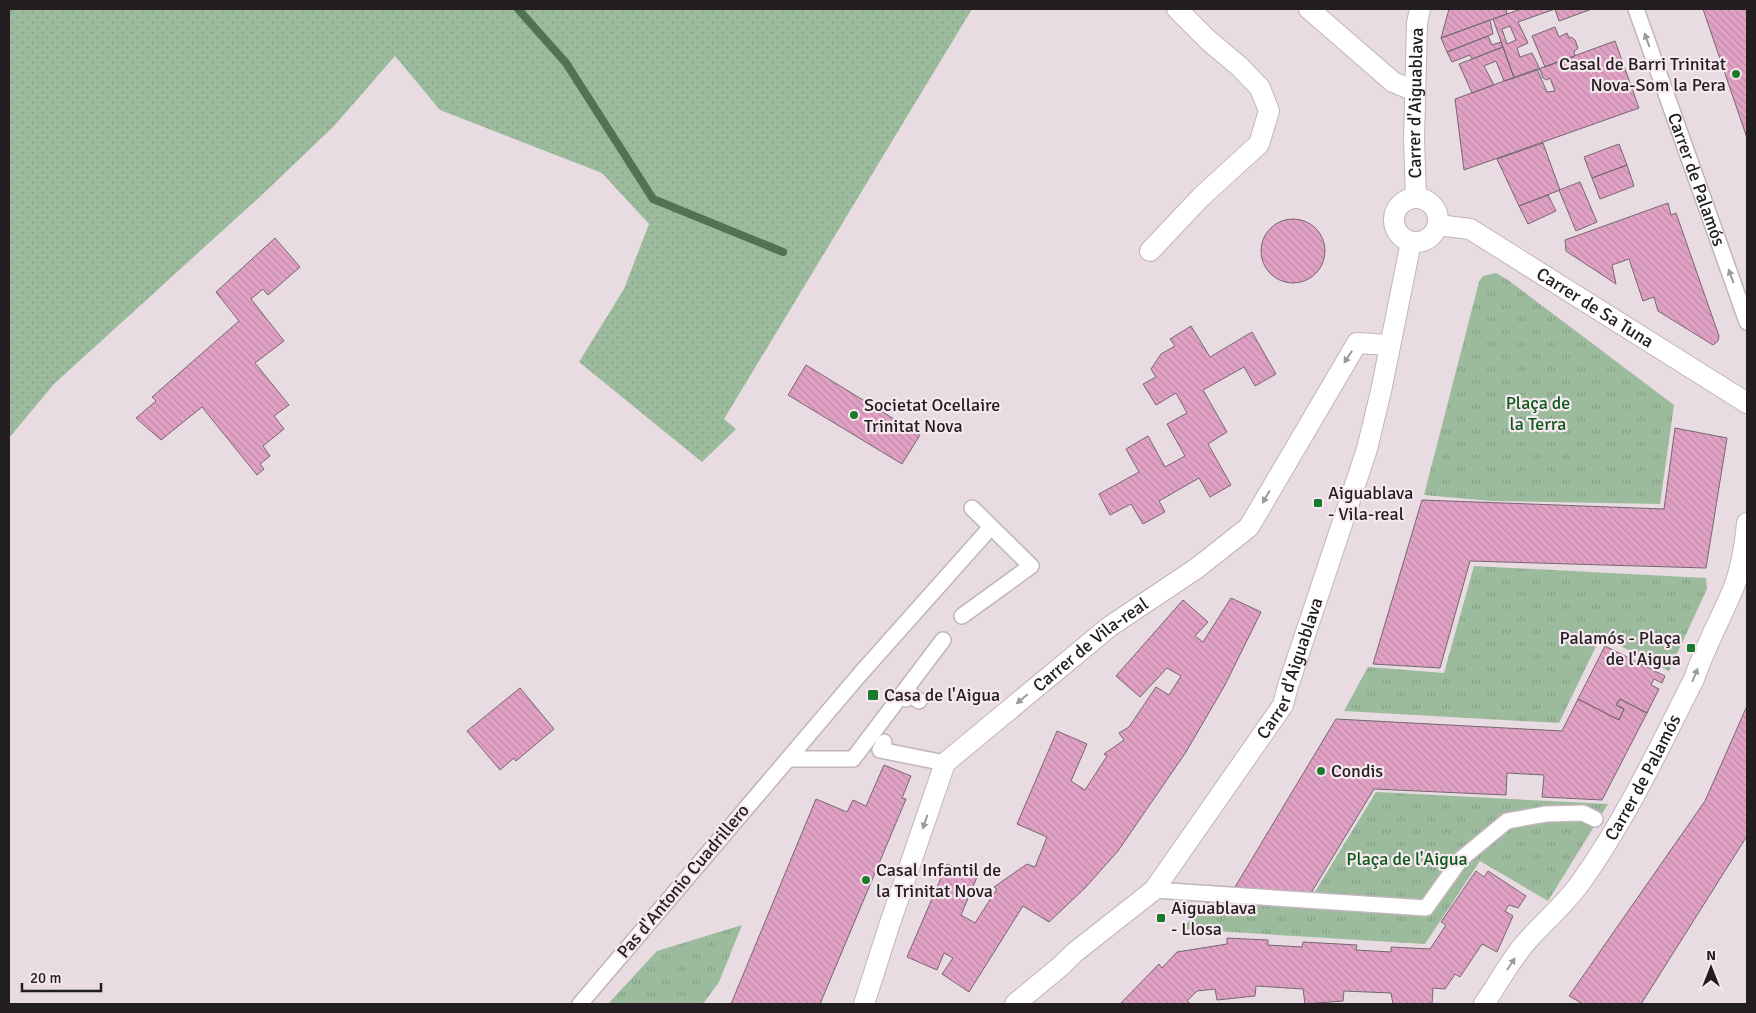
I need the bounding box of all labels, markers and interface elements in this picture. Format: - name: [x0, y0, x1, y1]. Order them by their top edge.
- street label: Carrer d'Aiguablava: [1403, 27, 1428, 179]
- one-way arrow: [1643, 33, 1650, 48]
- place label: Casal de Barri Trinitat Nova-Som la Pera: [1559, 53, 1726, 96]
- marker: Casal de Barri Trinitat Nova-Som la Pera: [1730, 68, 1742, 80]
- street label: Carrer de Palamós: [1663, 110, 1730, 249]
- street label: Carrer de Sa Tuna: [1532, 263, 1658, 353]
- one-way arrow: [1727, 268, 1735, 283]
- one-way arrow: [1344, 350, 1353, 364]
- park label: Plaça de la Terra: [1506, 392, 1570, 435]
- place label: Societat Ocellaire Trinitat Nova: [864, 394, 1000, 437]
- marker: Societat Ocellaire Trinitat Nova: [848, 409, 860, 421]
- place label: Aiguablava - Vila-real: [1328, 482, 1413, 525]
- one-way arrow: [1262, 490, 1270, 504]
- marker: Aiguablava - Vila-real: [1312, 497, 1324, 509]
- street label: Carrer de Vila-real: [1028, 593, 1153, 697]
- street label: Carrer d'Aiguablava: [1252, 595, 1328, 743]
- place label: Palamós - Plaça de l'Aigua: [1560, 627, 1681, 670]
- marker: Palamós - Plaça de l'Aigua: [1685, 642, 1697, 654]
- one-way arrow: [1691, 667, 1699, 682]
- place label: Casa de l'Aigua: [884, 684, 1000, 706]
- marker: Casa de l'Aigua: [866, 688, 880, 702]
- one-way arrow: [1015, 694, 1028, 705]
- street label: Carrer de Palamós: [1600, 711, 1686, 845]
- place label: Condis: [1331, 760, 1383, 782]
- marker: Condis: [1315, 765, 1327, 777]
- street label: Pas d'Antonio Cuadrillero: [612, 800, 754, 962]
- one-way arrow: [920, 815, 928, 830]
- park label: Plaça de l'Aigua: [1346, 848, 1468, 870]
- place label: Casal Infantil de la Trinitat Nova: [876, 859, 1001, 902]
- marker: Casal Infantil de la Trinitat Nova: [860, 874, 872, 886]
- place label: Aiguablava - Llosa: [1171, 897, 1256, 940]
- marker: Aiguablava - Llosa: [1155, 912, 1167, 924]
- north arrow: [1686, 943, 1736, 993]
- text: N: [1706, 947, 1716, 964]
- one-way arrow: [1506, 957, 1516, 970]
- scale bar: [22, 960, 101, 992]
- text: 20 m: [30, 969, 61, 987]

